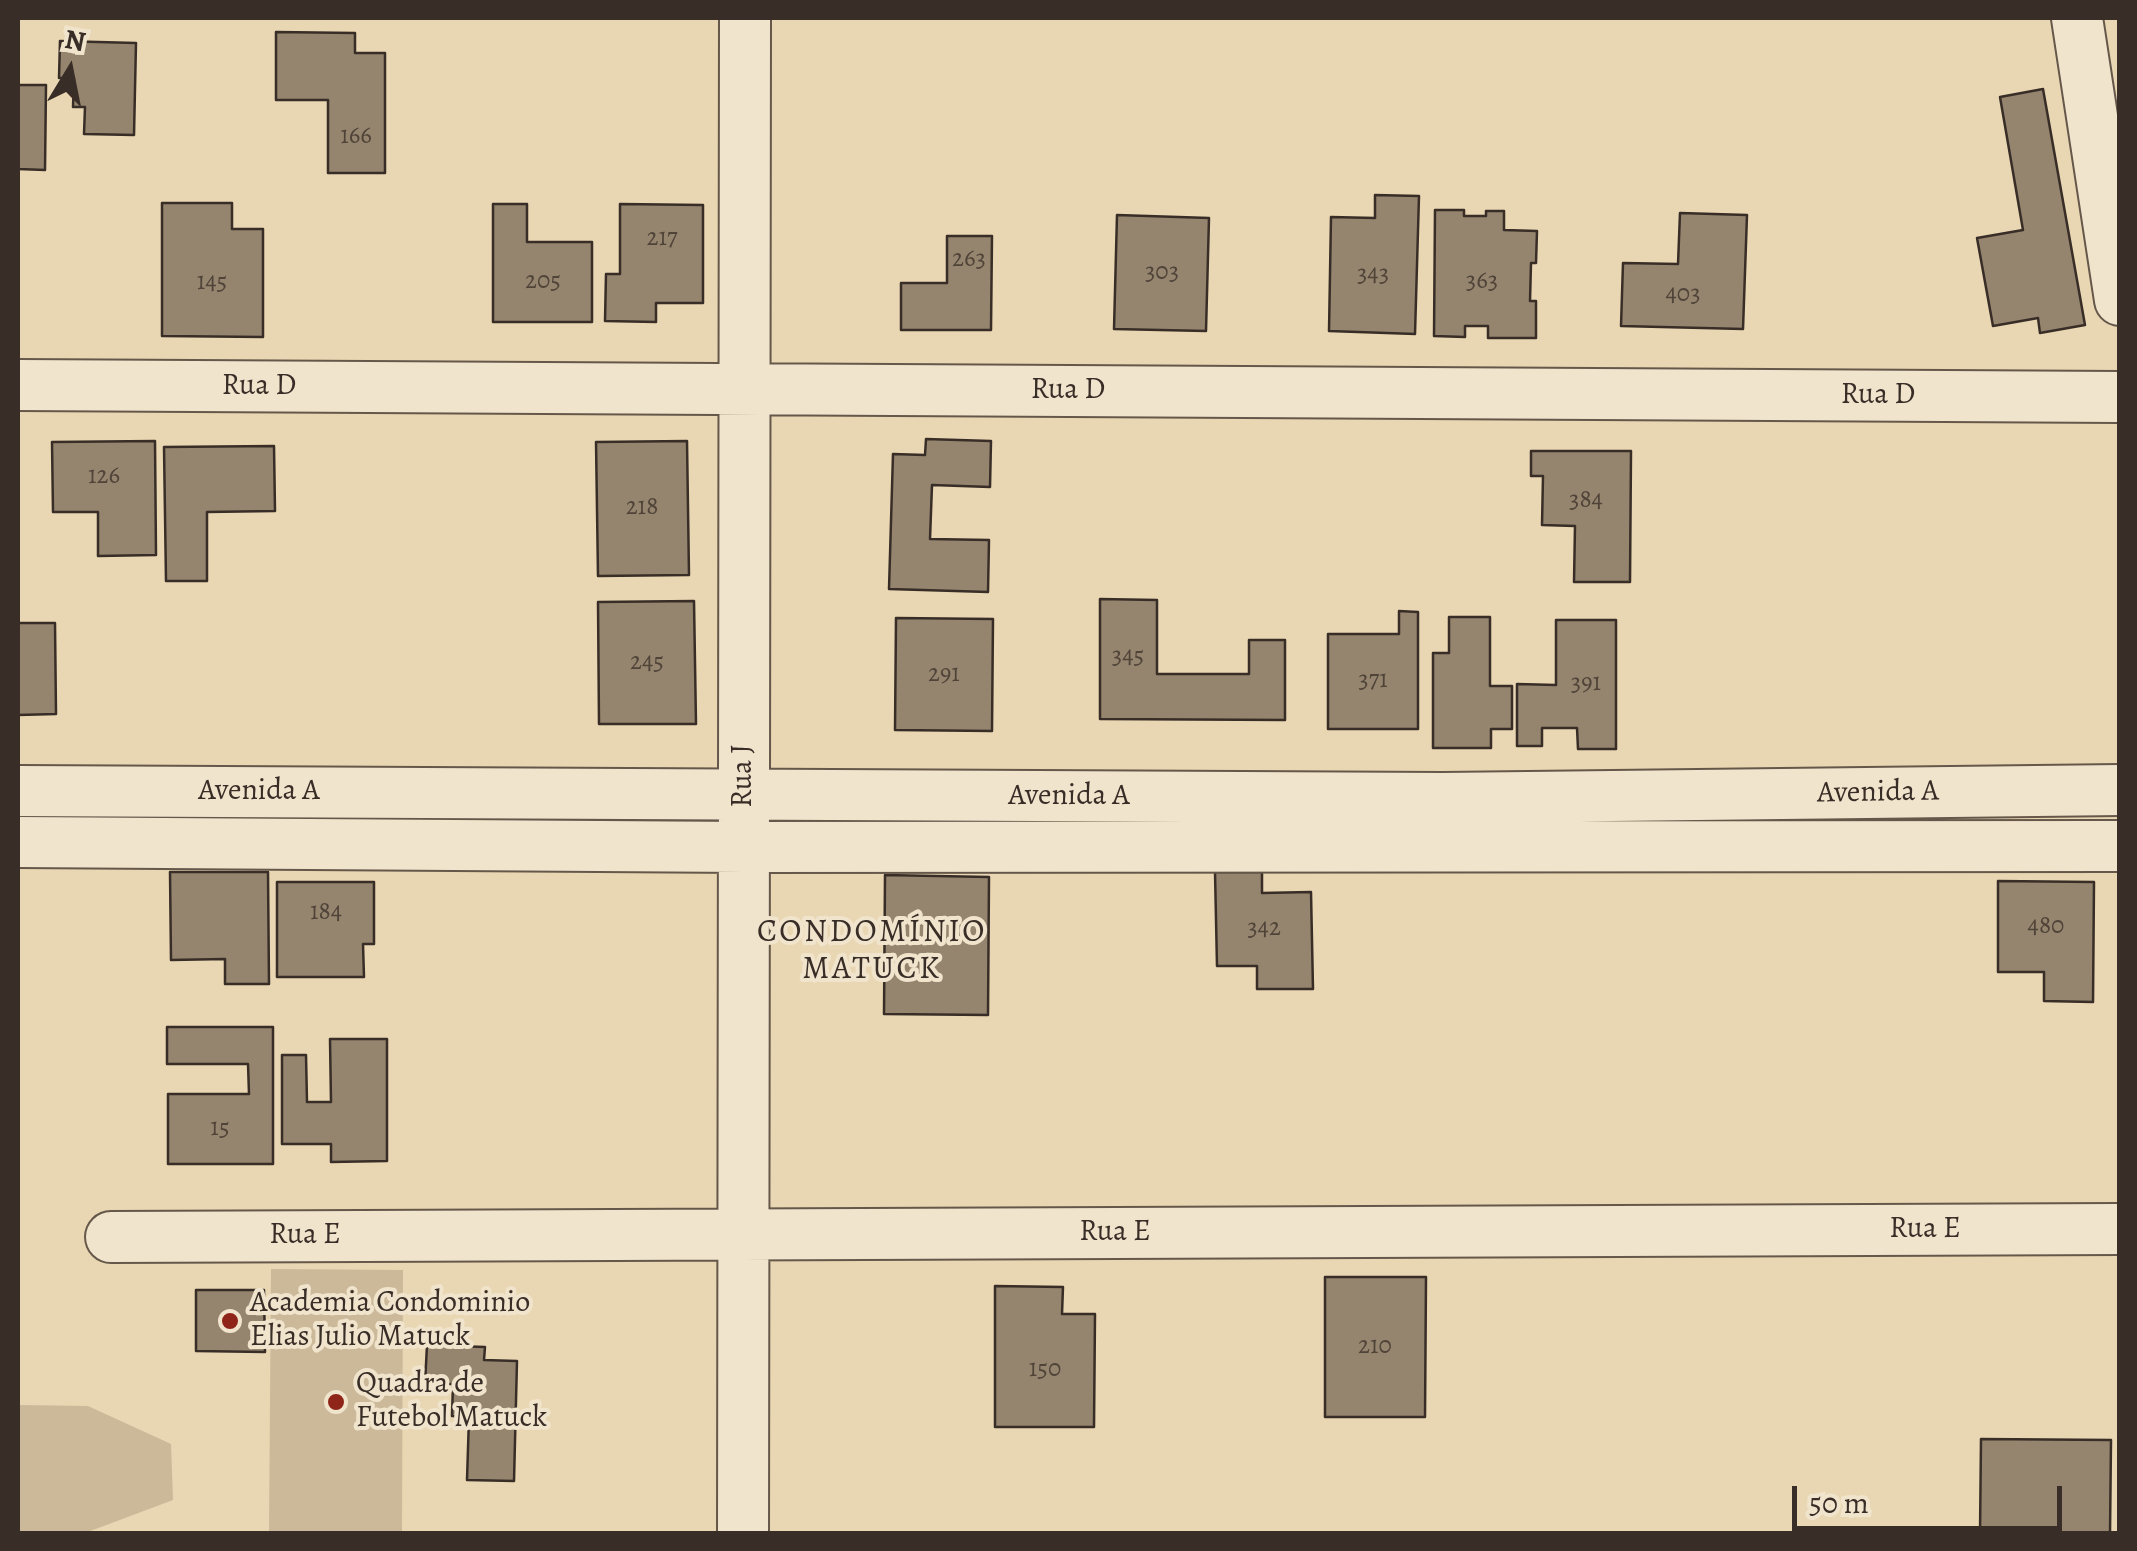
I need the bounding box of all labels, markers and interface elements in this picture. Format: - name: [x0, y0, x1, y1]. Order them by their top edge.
- north arrow: [20, 20, 120, 120]
- text: N: [62, 20, 89, 61]
- house number: 166: [340, 122, 372, 152]
- house number: 217: [647, 224, 677, 254]
- house number: 263: [952, 245, 986, 275]
- house number: 303: [1145, 258, 1179, 288]
- house number: 343: [1357, 260, 1389, 290]
- house number: 205: [525, 267, 561, 297]
- house number: 363: [1466, 267, 1498, 297]
- house number: 145: [197, 268, 227, 298]
- house number: 403: [1665, 280, 1701, 310]
- street label: Rua D: [222, 369, 296, 405]
- street label: Rua D: [1031, 373, 1105, 409]
- street label: Rua D: [1841, 378, 1915, 414]
- house number: 126: [88, 462, 120, 492]
- house number: 384: [1569, 486, 1603, 516]
- house number: 218: [626, 493, 658, 523]
- house number: 345: [1112, 642, 1144, 672]
- house number: 245: [630, 648, 664, 678]
- house number: 291: [928, 660, 960, 690]
- house number: 371: [1358, 666, 1388, 696]
- house number: 391: [1571, 669, 1601, 699]
- street label: Rua J: [726, 744, 762, 808]
- street label: Avenida A: [198, 774, 320, 810]
- street label: Avenida A: [1817, 774, 1939, 812]
- street label: Avenida A: [1008, 779, 1130, 815]
- house number: 184: [310, 898, 342, 928]
- house number: 480: [2028, 912, 2064, 942]
- district label: CONDOMÍNIO MATUCK: [757, 914, 987, 989]
- house number: 342: [1247, 914, 1281, 944]
- house number: 15: [210, 1114, 230, 1144]
- street label: Rua E: [1889, 1212, 1961, 1248]
- street label: Rua E: [1079, 1215, 1151, 1251]
- street label: Rua E: [269, 1218, 341, 1254]
- place label: Academia Condominio Elias Julio Matuck: [250, 1286, 530, 1356]
- marker: Academia Condominio Elias Julio Matuck: [219, 1310, 241, 1332]
- house number: 210: [1358, 1332, 1392, 1362]
- house number: 150: [1029, 1355, 1061, 1385]
- place label: Quadra de Futebol Matuck: [356, 1367, 547, 1438]
- marker: Quadra de Futebol Matuck: [325, 1391, 347, 1413]
- scale bar: [1797, 1466, 2067, 1528]
- text: 50 m: [1809, 1483, 1869, 1523]

